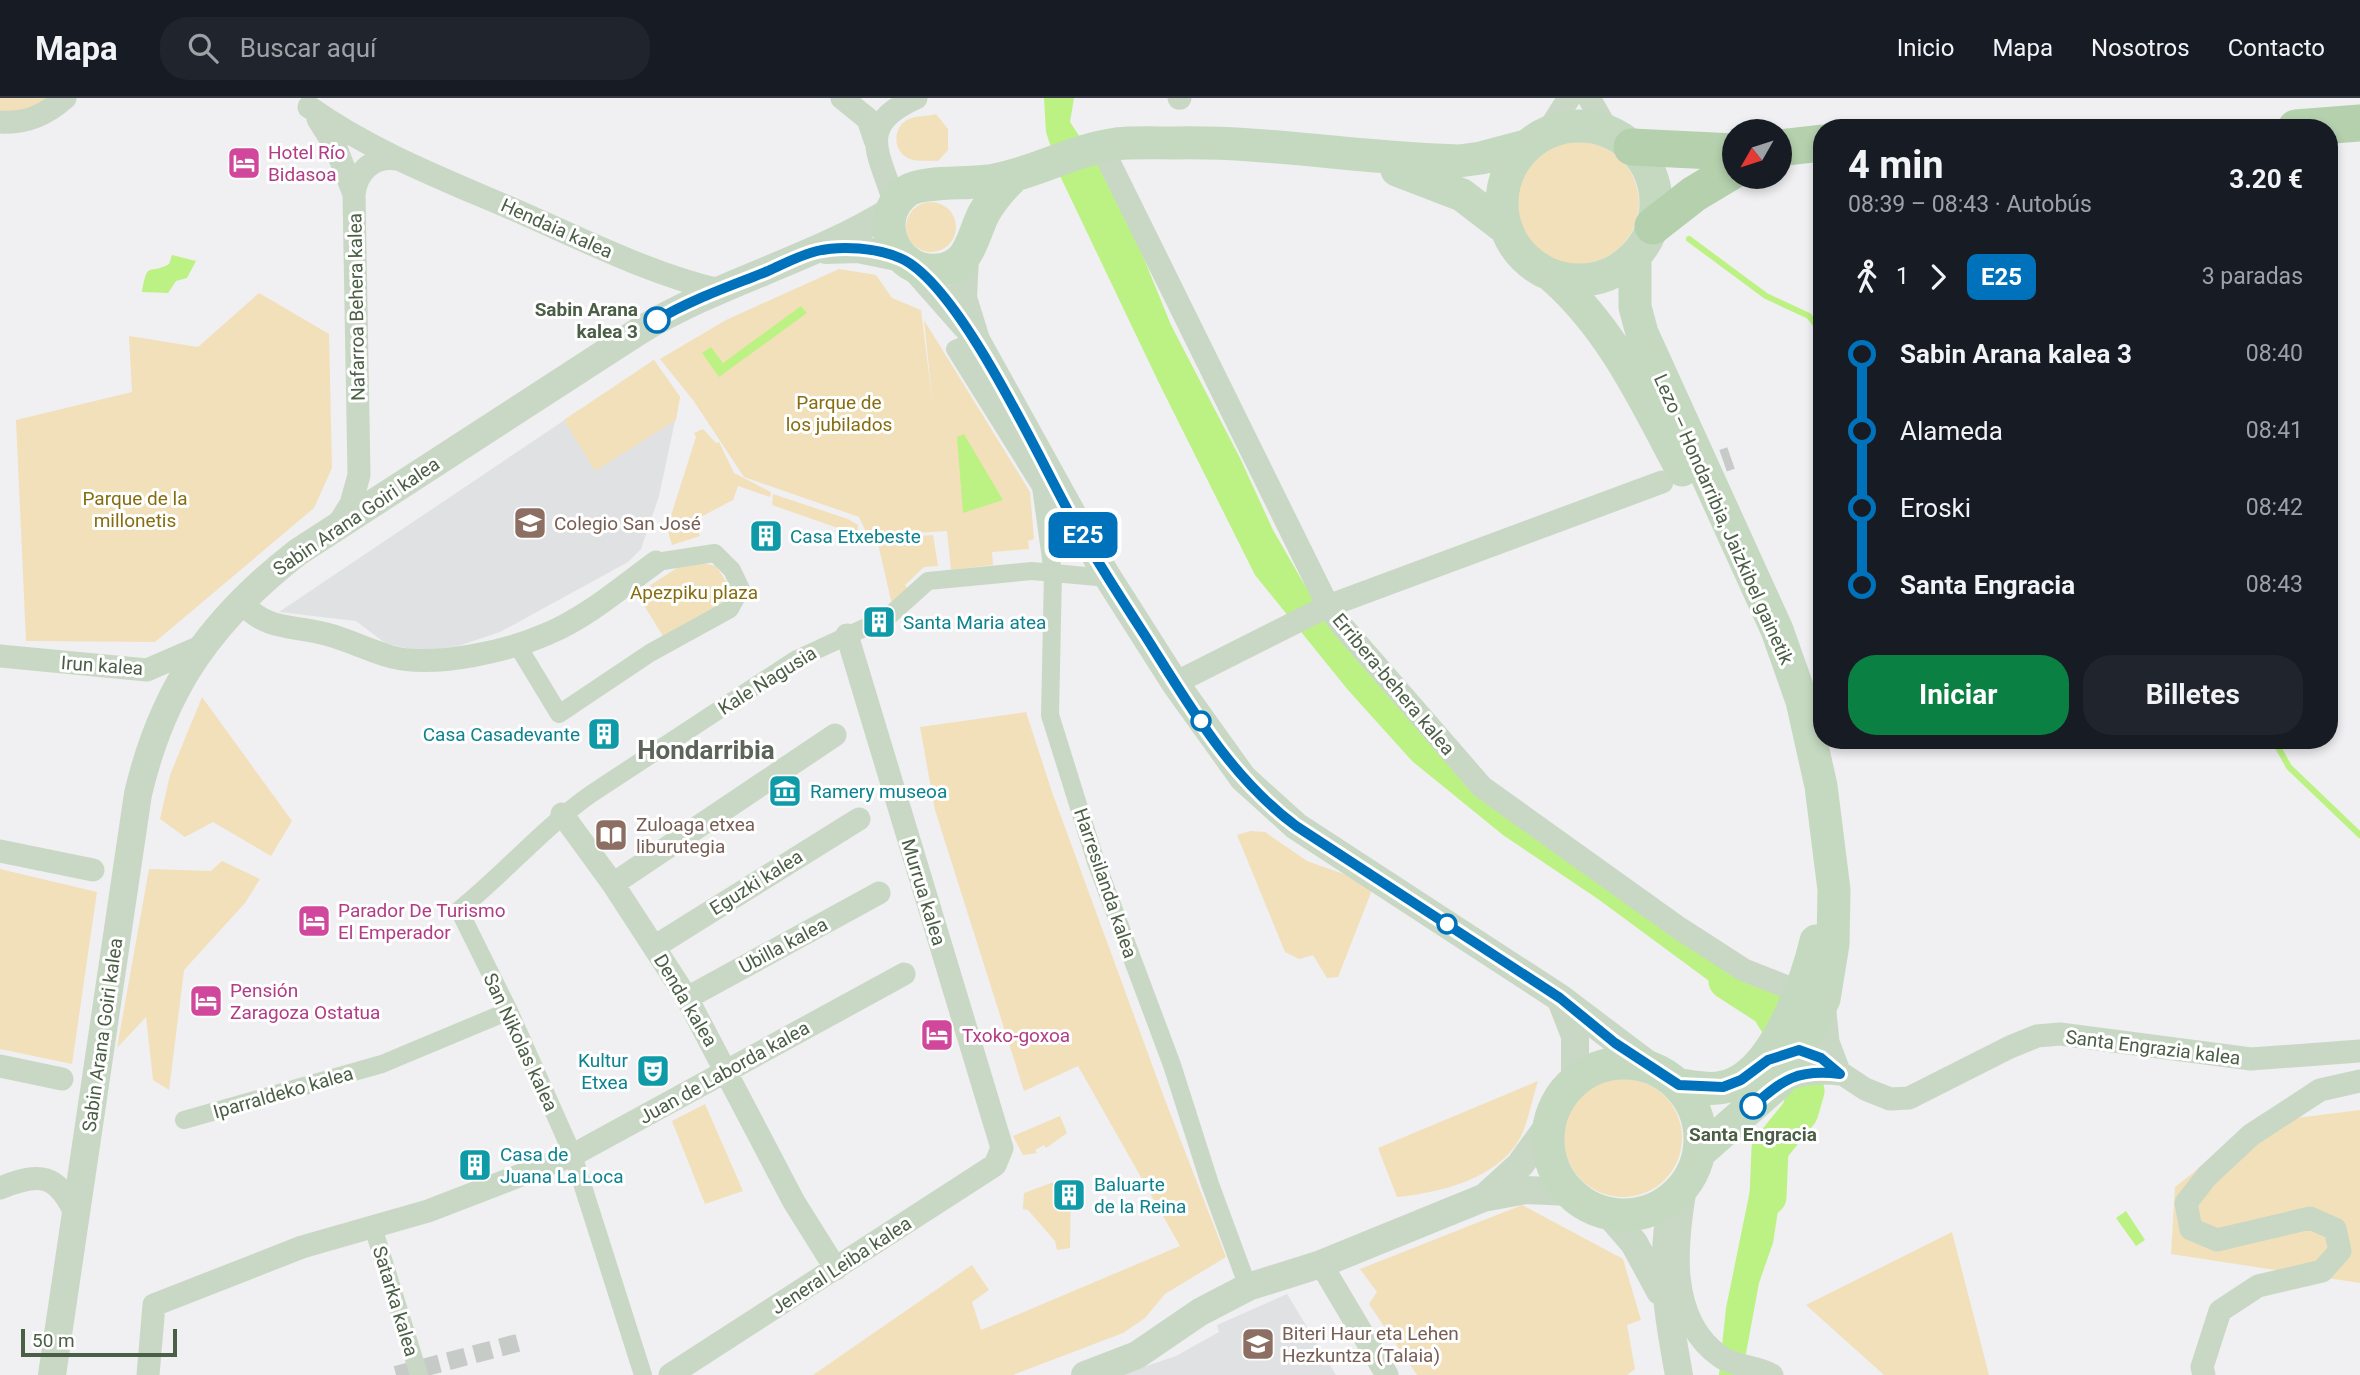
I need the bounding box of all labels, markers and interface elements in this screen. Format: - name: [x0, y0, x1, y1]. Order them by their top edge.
- search box: [160, 17, 650, 80]
- text: Mapa: [35, 29, 118, 68]
- icon: search: [184, 29, 222, 67]
- text: Buscar aquí: [240, 33, 376, 63]
- text: Inicio: [1897, 34, 1954, 62]
- text: Mapa: [1992, 34, 2053, 62]
- text: Nosotros: [2091, 34, 2190, 62]
- text: Contacto: [2228, 34, 2325, 62]
- north arrow: [1722, 119, 1792, 189]
- map controls: [1722, 119, 1792, 189]
- place label: Hotel Río Bidasoa: [268, 141, 345, 186]
- text: 4 min: [1848, 143, 1944, 187]
- hotel icon: Hotel Río Bidasoa: [225, 144, 263, 182]
- text: 3.20 €: [2229, 164, 2303, 194]
- text: 08:39 – 08:43 · Autobús: [1848, 191, 2092, 218]
- street label: Hendaia kalea: [497, 194, 616, 263]
- street label: Nafarroa Behera kalea: [343, 213, 370, 401]
- icon: walk: [1848, 258, 1886, 296]
- icon: forward: [1919, 258, 1957, 296]
- text: 1: [1896, 263, 1909, 290]
- text: E25: [1981, 263, 2022, 291]
- text: 3 paradas: [2202, 263, 2303, 290]
- place label: Sabin Arana kalea 3: [535, 298, 638, 343]
- marker: Sabin Arana kalea 3: [644, 307, 670, 333]
- text: Sabin Arana kalea 3: [1900, 339, 2132, 369]
- text: 08:40: [2246, 340, 2303, 367]
- street label: Lezo – Hondarribia, Jaizkibel gainetik: [1649, 370, 1798, 668]
- park label: Parque de los jubilados: [786, 391, 892, 436]
- text: Alameda: [1900, 416, 2003, 446]
- text: 08:41: [2246, 417, 2303, 444]
- street label: Sabin Arana Goiri kalea: [269, 452, 444, 581]
- park label: Parque de la millonetis: [82, 487, 188, 532]
- text: Eroski: [1900, 493, 1971, 523]
- text: 08:42: [2246, 494, 2303, 521]
- school or university icon: Colegio San José: [511, 504, 549, 542]
- place label: Colegio San José: [554, 512, 701, 535]
- line badge: E25: [1043, 512, 1123, 558]
- building icon: Casa Etxebeste: [747, 517, 785, 555]
- text: E25: [1062, 521, 1104, 549]
- place label: Casa Etxebeste: [790, 525, 921, 548]
- text: Santa Engracia: [1900, 570, 2075, 600]
- text: 08:43: [2246, 571, 2303, 598]
- park label: Apezpiku plaza: [630, 581, 758, 604]
- building icon: Santa Maria atea: [860, 603, 898, 641]
- street label: Erribera-behera kalea: [1328, 609, 1460, 760]
- place label: Santa Maria atea: [903, 611, 1046, 634]
- street label: Kale Nagusia: [714, 641, 821, 720]
- street label: Irun kalea: [60, 651, 144, 680]
- button: Iniciar: [1848, 655, 2069, 735]
- button: Billetes: [2083, 655, 2303, 735]
- unlabelled marker: [1191, 711, 1211, 731]
- building icon: Casa Casadevante: [585, 715, 623, 753]
- place label: Casa Casadevante: [423, 723, 580, 746]
- district label: Hondarribia: [637, 735, 775, 765]
- museum icon: Ramery museoa: [766, 772, 804, 810]
- place label: Ramery museoa: [810, 780, 947, 803]
- street label: Harresilanda kalea: [1069, 805, 1142, 961]
- place label: Zuloaga etxea liburutegia: [636, 813, 755, 858]
- library icon: Zuloaga etxea liburutegia: [592, 816, 630, 854]
- street label: Murrua kalea: [896, 836, 951, 948]
- street label: Eguzki kalea: [706, 845, 807, 920]
- place label: Parador De Turismo El Emperador: [338, 899, 506, 944]
- hotel icon: Parador De Turismo El Emperador: [295, 902, 333, 940]
- street label: Ubilla kalea: [735, 913, 831, 978]
- unlabelled marker: [1437, 914, 1457, 934]
- street label: Sabin Arana Goiri kalea: [77, 937, 127, 1134]
- street label: Denda kalea: [649, 950, 722, 1051]
- street label: San Nikolas kalea: [478, 969, 563, 1115]
- place label: Pensión Zaragoza Ostatua: [230, 979, 380, 1024]
- hotel icon: Pensión Zaragoza Ostatua: [187, 982, 225, 1020]
- street label: Juan de Laborda kalea: [635, 1016, 813, 1129]
- hotel icon: Txoko-goxoa: [918, 1016, 956, 1054]
- place label: Txoko-goxoa: [962, 1024, 1070, 1047]
- street label: Santa Engrazia kalea: [2064, 1025, 2242, 1070]
- place label: Kultur Etxea: [578, 1049, 629, 1094]
- theatre icon: Kultur Etxea: [634, 1052, 672, 1090]
- street label: Iparraldeko kalea: [210, 1061, 356, 1123]
- marker: Santa Engracia: [1740, 1093, 1766, 1119]
- place label: Santa Engracia: [1689, 1123, 1817, 1146]
- place label: Casa de Juana La Loca: [500, 1143, 623, 1188]
- building icon: Casa de Juana La Loca: [456, 1146, 494, 1184]
- place label: Baluarte de la Reina: [1094, 1173, 1186, 1218]
- building icon: Baluarte de la Reina: [1050, 1176, 1088, 1214]
- street label: Jeneral Leiba kalea: [767, 1212, 916, 1319]
- street label: Satarka kalea: [368, 1243, 423, 1359]
- place label: Biteri Haur eta Lehen Hezkuntza (Talaia): [1282, 1322, 1459, 1367]
- school or university icon: Biteri Haur eta Lehen Hezkuntza (Talaia): [1239, 1325, 1277, 1363]
- scale bar: [21, 1326, 177, 1358]
- text: 50 m: [32, 1329, 75, 1352]

